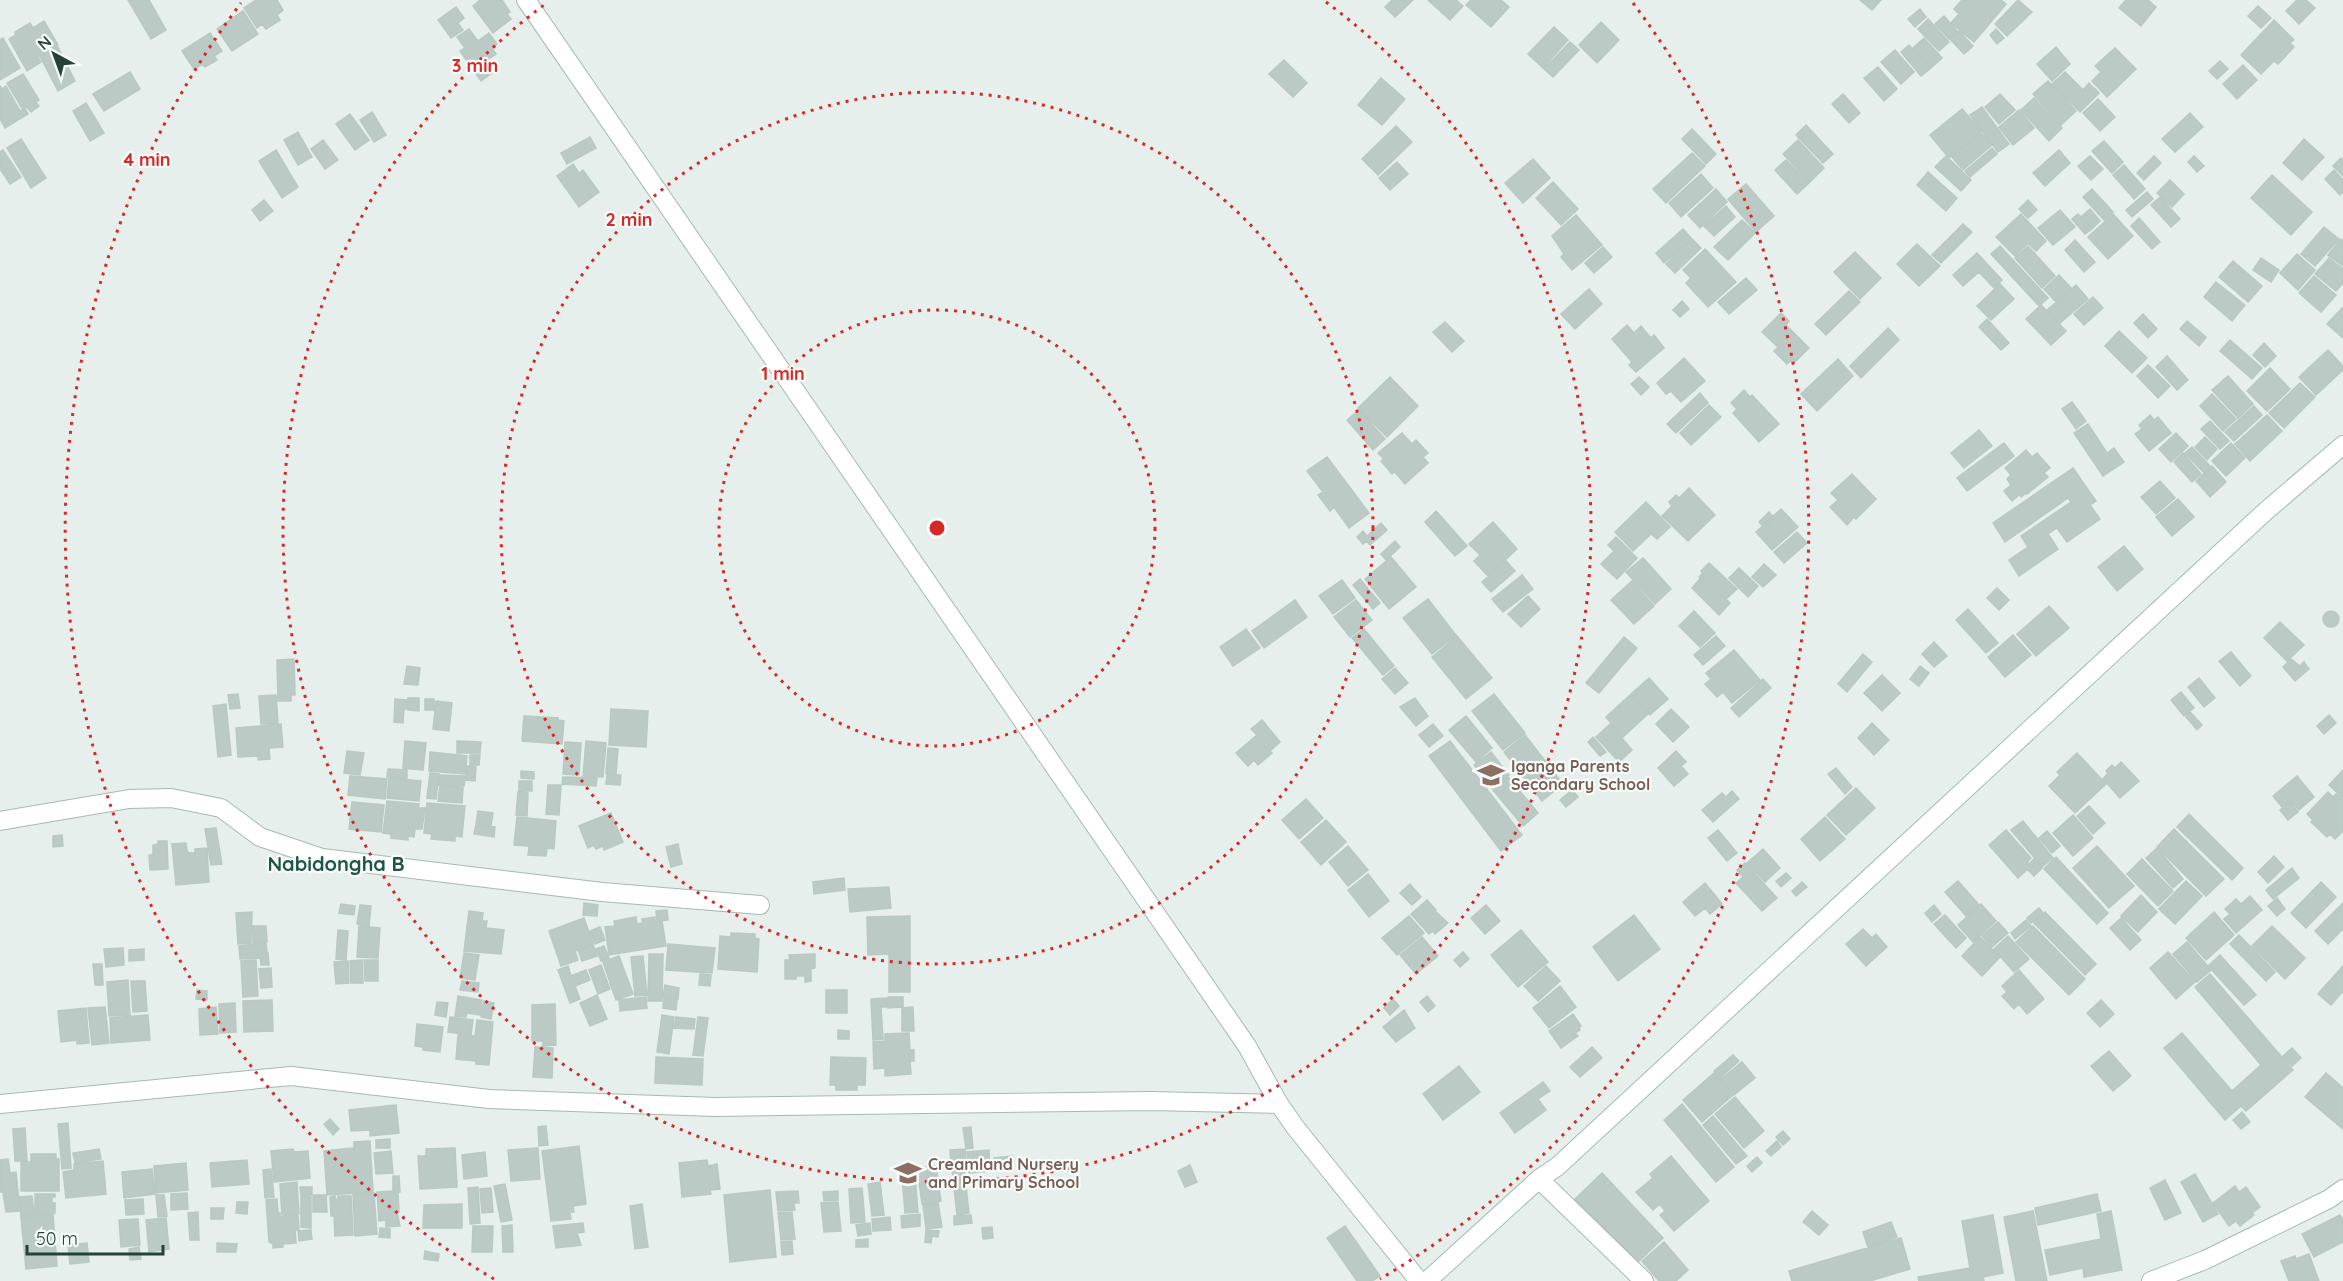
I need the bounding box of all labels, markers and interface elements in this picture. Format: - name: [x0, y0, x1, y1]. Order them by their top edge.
- north arrow: [24, 24, 84, 84]
- text: N: [33, 31, 55, 54]
- text: 3 min: [452, 54, 498, 77]
- text: 4 min: [123, 148, 171, 171]
- text: 2 min: [606, 208, 652, 231]
- text: 1 min: [761, 362, 805, 385]
- centre of rings: [927, 518, 947, 538]
- place label: Iganga Parents Secondary School: [1511, 756, 1650, 794]
- school or university icon: Iganga Parents Secondary School: [1476, 760, 1506, 790]
- district label: Nabidongha B: [267, 851, 405, 876]
- place label: Creamland Nursery and Primary School: [928, 1154, 1080, 1192]
- school or university icon: Creamland Nursery and Primary School: [893, 1158, 923, 1188]
- scale bar: [27, 1218, 164, 1256]
- text: 50 m: [36, 1227, 78, 1250]

